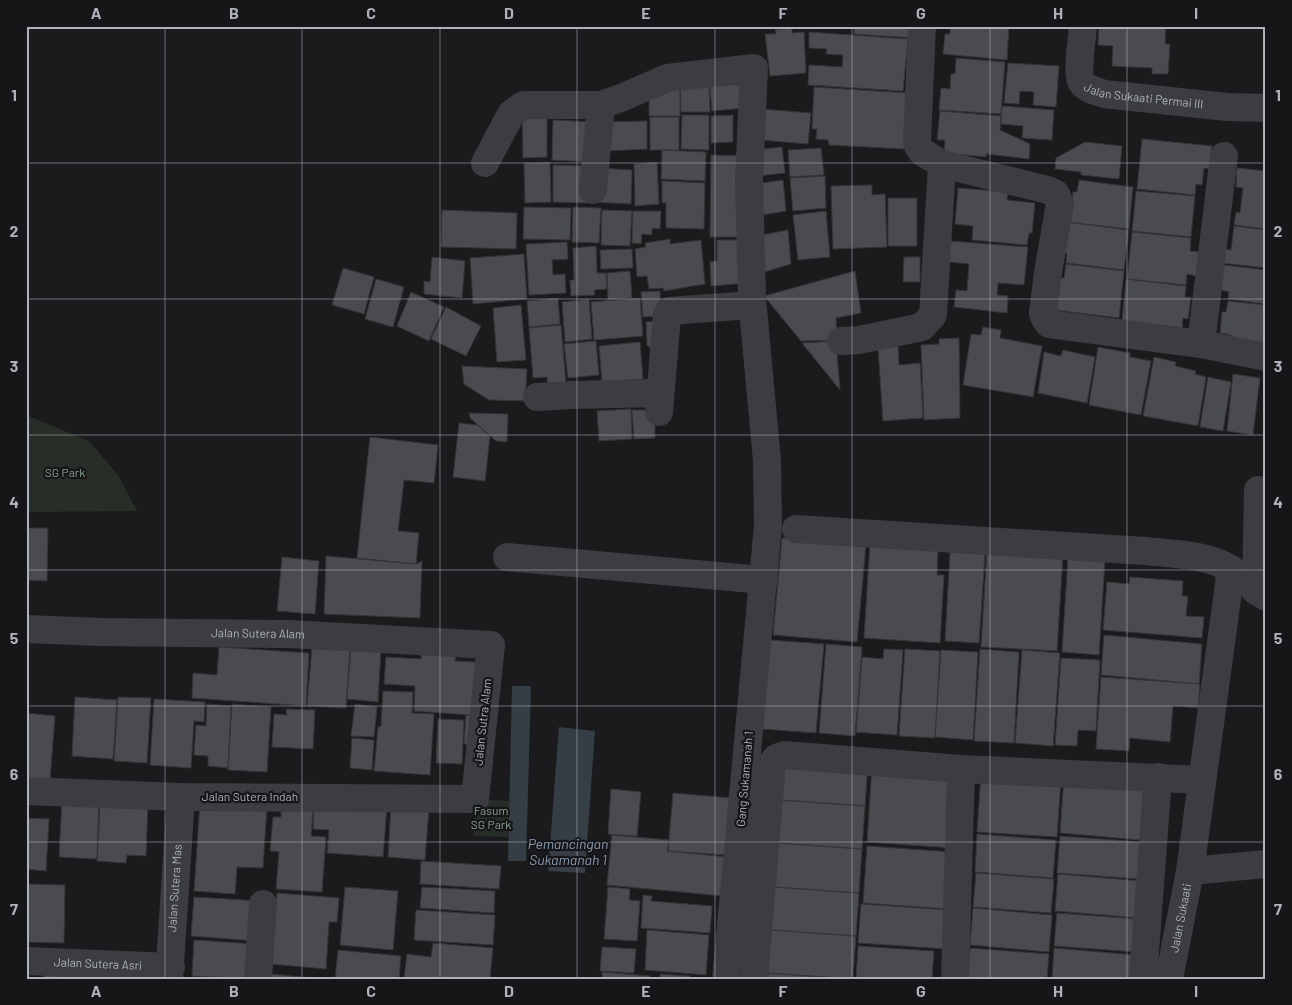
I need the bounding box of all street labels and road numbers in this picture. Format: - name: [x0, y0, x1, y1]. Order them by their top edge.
- street label: Jalan Sukaati Permai III: [1082, 79, 1204, 110]
- street label: Jalan Sutera Alam: [211, 625, 305, 641]
- street label: Jalan Sutra Alam: [470, 678, 494, 766]
- street label: Gang Sukamanah 1: [733, 731, 755, 827]
- street label: Jalan Sutera Indah: [202, 789, 298, 803]
- street label: Jalan Sutera Mas: [164, 843, 184, 933]
- street label: Jalan Sukaati: [1166, 882, 1193, 954]
- street label: Jalan Sutera Asri: [54, 954, 142, 972]

